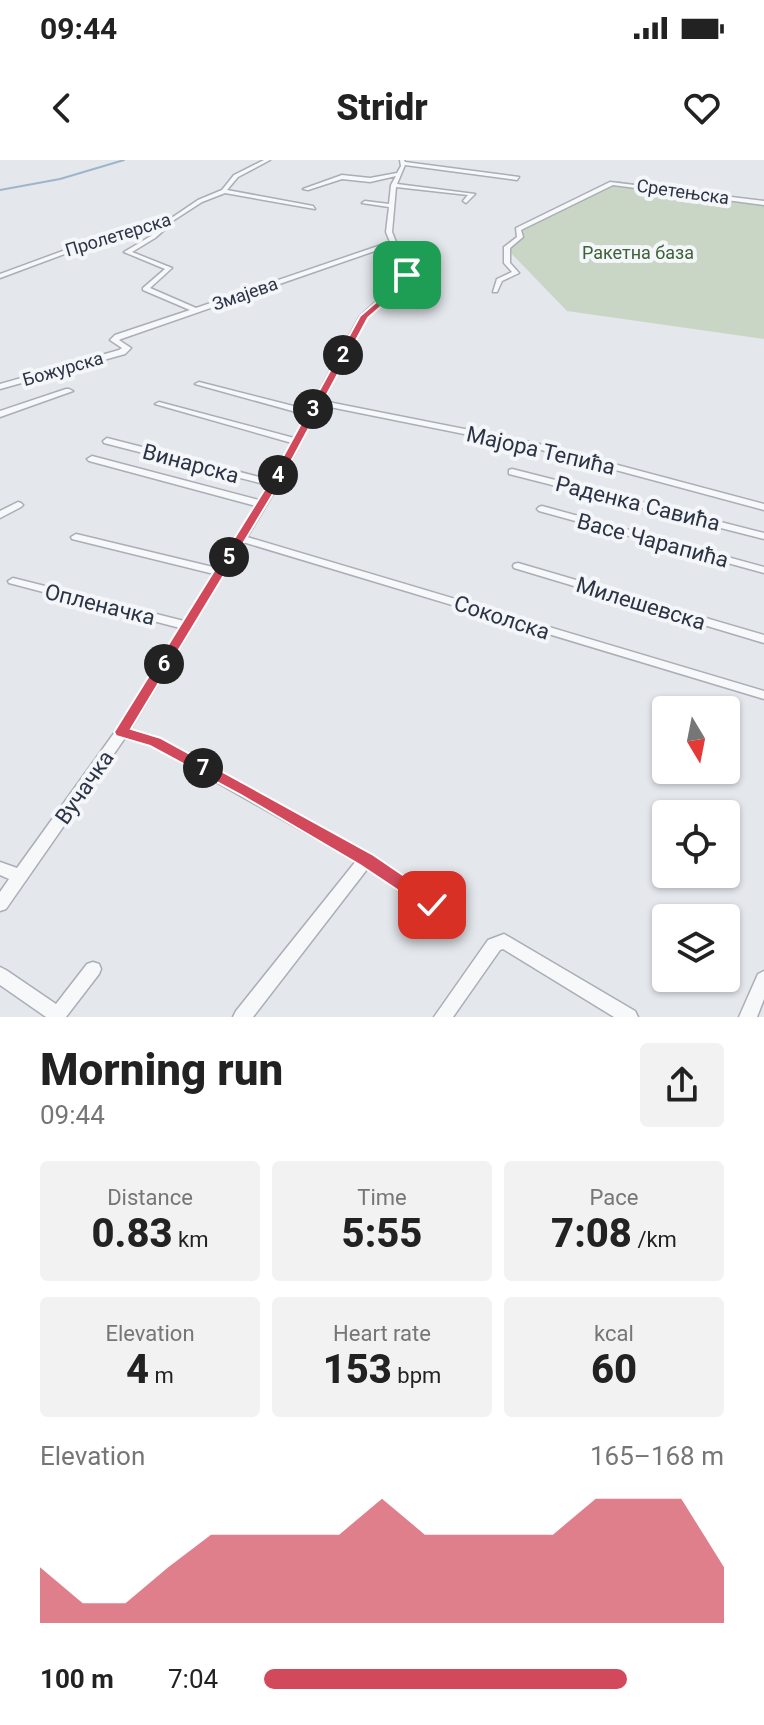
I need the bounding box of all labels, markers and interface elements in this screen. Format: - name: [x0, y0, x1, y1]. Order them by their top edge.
- text: 09:44: [40, 11, 117, 46]
- icon: back: [40, 86, 84, 130]
- icon: heart: [680, 86, 724, 130]
- text: Stridr: [336, 87, 428, 129]
- street label: Сретењска: [635, 175, 731, 208]
- street label: Пролетерска: [62, 208, 173, 261]
- pin: [373, 241, 441, 309]
- park label: Ракетна база: [582, 242, 694, 263]
- icon: arrive: [385, 253, 429, 297]
- street label: Змајева: [209, 273, 280, 314]
- pin: 2: [323, 335, 363, 375]
- text: 2: [337, 342, 349, 367]
- street label: Божурска: [20, 347, 106, 390]
- pin: 3: [293, 389, 333, 429]
- text: 3: [307, 396, 319, 421]
- street label: Мајора Тепића: [464, 421, 618, 480]
- street label: Винарска: [140, 439, 242, 488]
- pin: 4: [258, 455, 298, 495]
- text: 4: [272, 462, 284, 487]
- street label: Раденка Савића: [553, 471, 723, 536]
- street label: Васе Чарапића: [575, 508, 731, 573]
- pin: 5: [209, 537, 249, 577]
- text: 5: [223, 544, 235, 569]
- street label: Милешевска: [573, 572, 708, 635]
- street label: Опленачка: [42, 579, 158, 630]
- street label: Соколска: [451, 590, 553, 645]
- pin: 6: [144, 644, 184, 684]
- text: 6: [158, 651, 170, 676]
- north arrow: [652, 696, 740, 784]
- map controls: [652, 696, 740, 992]
- street label: Вучачка: [50, 746, 119, 829]
- pin: 7: [183, 748, 223, 788]
- text: 7: [197, 755, 209, 780]
- button: locate: [652, 800, 740, 888]
- pin: [398, 871, 466, 939]
- icon: check: [410, 883, 454, 927]
- button: layers: [652, 904, 740, 992]
- button: share: [640, 1043, 724, 1127]
- text: Morning run: [40, 1044, 283, 1096]
- text: 09:44: [40, 1100, 105, 1130]
- text: Distance: [107, 1185, 193, 1210]
- text: Time: [357, 1185, 407, 1210]
- text: Pace: [590, 1185, 638, 1210]
- text: 0.83: [92, 1210, 173, 1257]
- text: 5:55: [342, 1210, 422, 1257]
- text: 7:08: [551, 1210, 632, 1257]
- text: km: [173, 1227, 208, 1252]
- text: /km: [632, 1227, 677, 1252]
- text: Elevation: [105, 1321, 195, 1346]
- text: Heart rate: [333, 1321, 431, 1346]
- text: kcal: [594, 1321, 634, 1346]
- text: 4: [126, 1346, 149, 1393]
- text: 153: [323, 1346, 392, 1393]
- text: 60: [591, 1346, 637, 1393]
- text: m: [149, 1363, 174, 1388]
- text: bpm: [392, 1363, 441, 1388]
- text: Elevation: [40, 1441, 145, 1471]
- text: 165–168 m: [590, 1441, 724, 1471]
- text: 100 m: [40, 1664, 114, 1694]
- text: 7:04: [168, 1664, 218, 1694]

